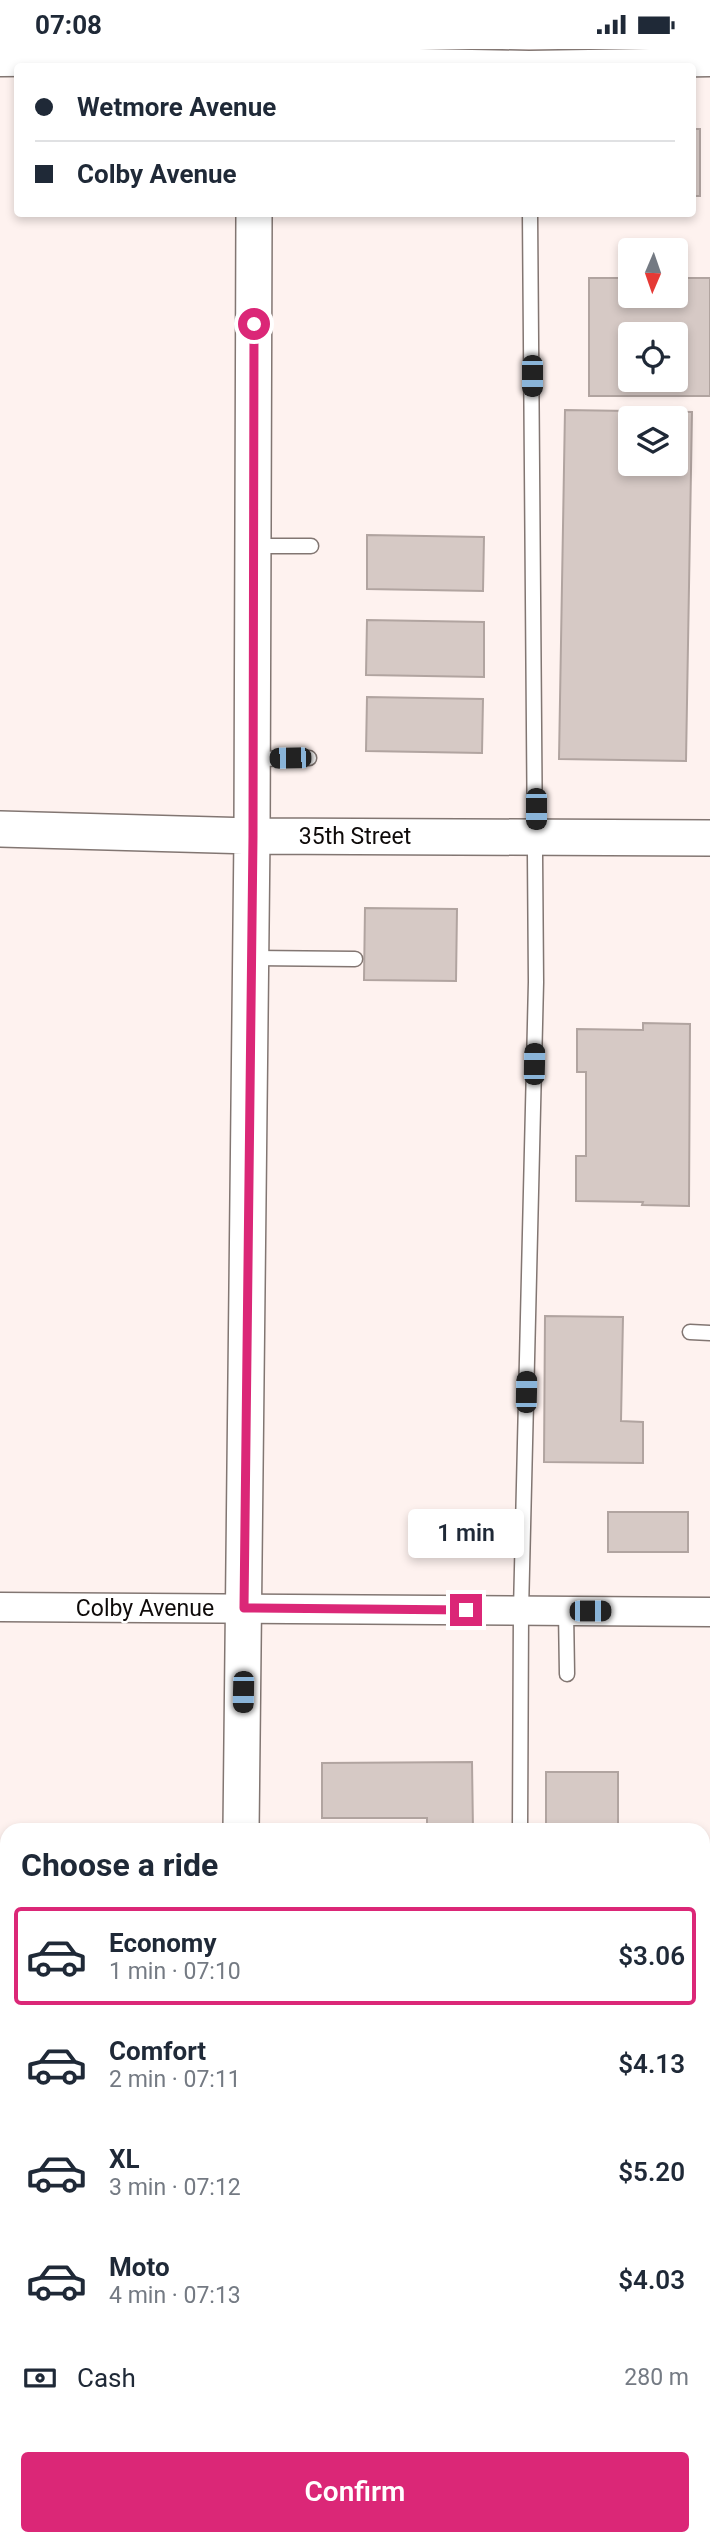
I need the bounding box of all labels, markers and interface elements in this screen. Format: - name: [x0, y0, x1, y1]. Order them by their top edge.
- text: 07:08: [35, 10, 102, 40]
- text: Wetmore Avenue: [77, 92, 276, 122]
- text: Colby Avenue: [77, 159, 237, 189]
- north arrow: [618, 238, 688, 308]
- map controls: [618, 238, 688, 476]
- route start: [238, 308, 270, 340]
- button: locate: [618, 322, 688, 392]
- car: [522, 355, 543, 397]
- button: layers: [618, 406, 688, 476]
- car: [269, 747, 312, 769]
- car: [526, 788, 547, 830]
- street label: 35th Street: [299, 823, 411, 850]
- car: [524, 1043, 545, 1085]
- car: [516, 1371, 537, 1413]
- callout: 1 min: [408, 1509, 524, 1557]
- text: 1 min: [437, 1520, 495, 1547]
- route end: [450, 1594, 482, 1626]
- street label: Colby Avenue: [76, 1595, 214, 1622]
- car: [570, 1601, 612, 1622]
- car: [233, 1671, 254, 1713]
- text: Choose a ride: [21, 1846, 218, 1884]
- icon: car: [25, 1925, 88, 1988]
- text: Economy: [109, 1928, 216, 1958]
- text: $3.06: [618, 1941, 685, 1971]
- text: 1 min · 07:10: [109, 1958, 241, 1985]
- icon: car: [25, 2033, 88, 2096]
- text: Comfort: [109, 2036, 206, 2066]
- text: $4.13: [618, 2049, 685, 2079]
- text: 2 min · 07:11: [109, 2066, 241, 2093]
- icon: car: [25, 2141, 88, 2204]
- text: XL: [109, 2144, 140, 2174]
- text: $5.20: [618, 2157, 685, 2187]
- text: 3 min · 07:12: [109, 2174, 241, 2201]
- icon: car: [25, 2249, 88, 2312]
- text: Moto: [109, 2252, 170, 2282]
- text: $4.03: [618, 2265, 685, 2295]
- text: 4 min · 07:13: [109, 2282, 241, 2309]
- icon: cash: [21, 2359, 59, 2397]
- text: Cash: [77, 2363, 136, 2393]
- text: 280 m: [624, 2364, 689, 2391]
- button: Confirm: [21, 2452, 689, 2532]

